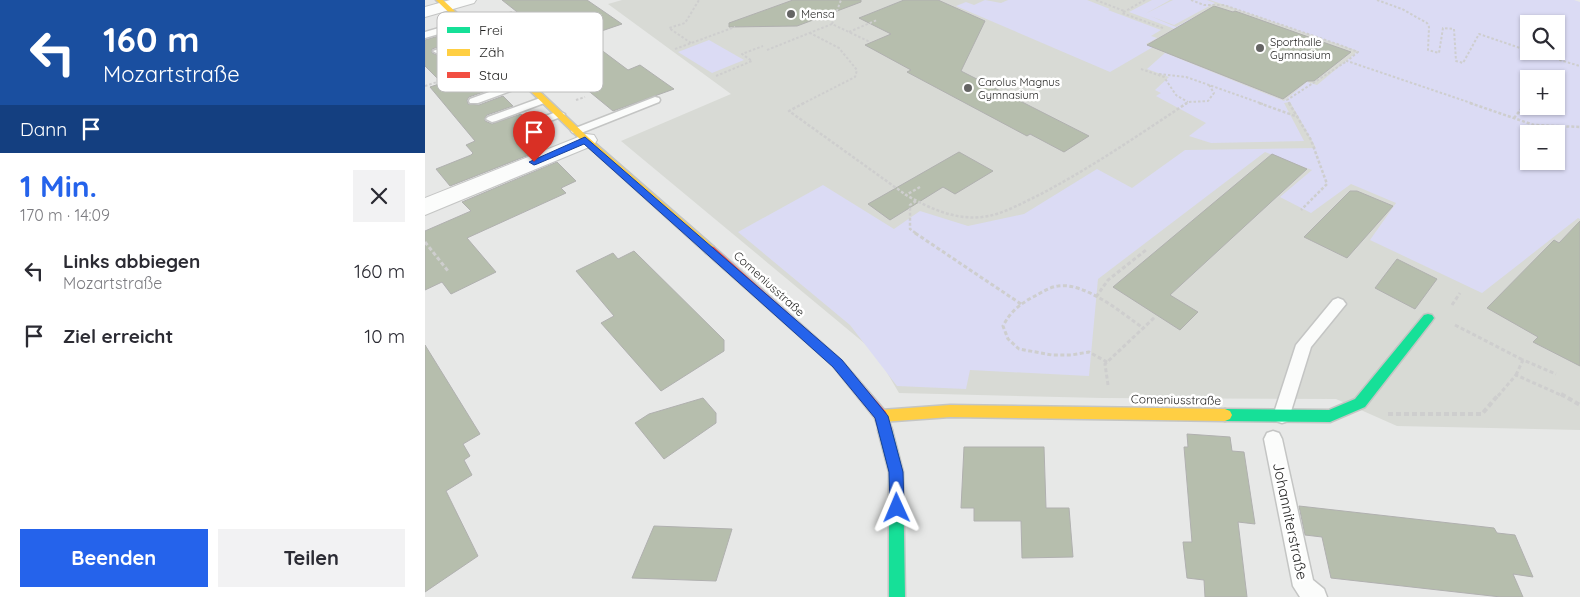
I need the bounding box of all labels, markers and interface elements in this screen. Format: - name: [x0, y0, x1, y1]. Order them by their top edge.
- place label: Mensa: [801, 7, 835, 21]
- marker: Mensa: [785, 8, 797, 20]
- legend: [437, 12, 603, 92]
- map controls: [1520, 15, 1565, 170]
- button: search: [1520, 15, 1565, 60]
- text: 160 m: [103, 17, 200, 61]
- icon: left: [20, 20, 85, 85]
- text: Frei: [479, 21, 503, 39]
- place label: Sporthalle Gymnasium: [1270, 35, 1331, 62]
- marker: Sporthalle Gymnasium: [1254, 42, 1266, 54]
- text: Zäh: [479, 43, 504, 61]
- text: Mozartstraße: [103, 60, 240, 88]
- text: Stau: [479, 66, 508, 84]
- button: +: [1520, 70, 1565, 115]
- place label: Carolus Magnus Gymnasium: [978, 75, 1060, 102]
- marker: Carolus Magnus Gymnasium: [962, 82, 974, 94]
- pin: [513, 111, 555, 162]
- icon: arrive: [77, 115, 105, 143]
- text: Dann: [20, 117, 67, 141]
- icon: arrive: [520, 118, 548, 146]
- button: −: [1520, 125, 1565, 170]
- text: 1 Min.: [20, 167, 97, 205]
- button: close: [353, 170, 405, 222]
- text: 170 m · 14:09: [20, 205, 110, 225]
- street label: Comeniusstraße: [731, 248, 808, 320]
- text: Links abbiegen: [63, 249, 200, 273]
- icon: left: [20, 257, 48, 285]
- text: 160 m: [354, 259, 405, 283]
- text: Mozartstraße: [63, 273, 162, 293]
- icon: arrive: [20, 322, 48, 350]
- text: Ziel erreicht: [63, 324, 173, 348]
- text: 10 m: [364, 324, 405, 348]
- street label: Comeniusstraße: [1131, 391, 1221, 408]
- street label: Johanniterstraße: [1269, 461, 1312, 581]
- position arrow: [870, 481, 922, 533]
- button: Beenden: [20, 529, 208, 587]
- button: Teilen: [218, 529, 405, 587]

